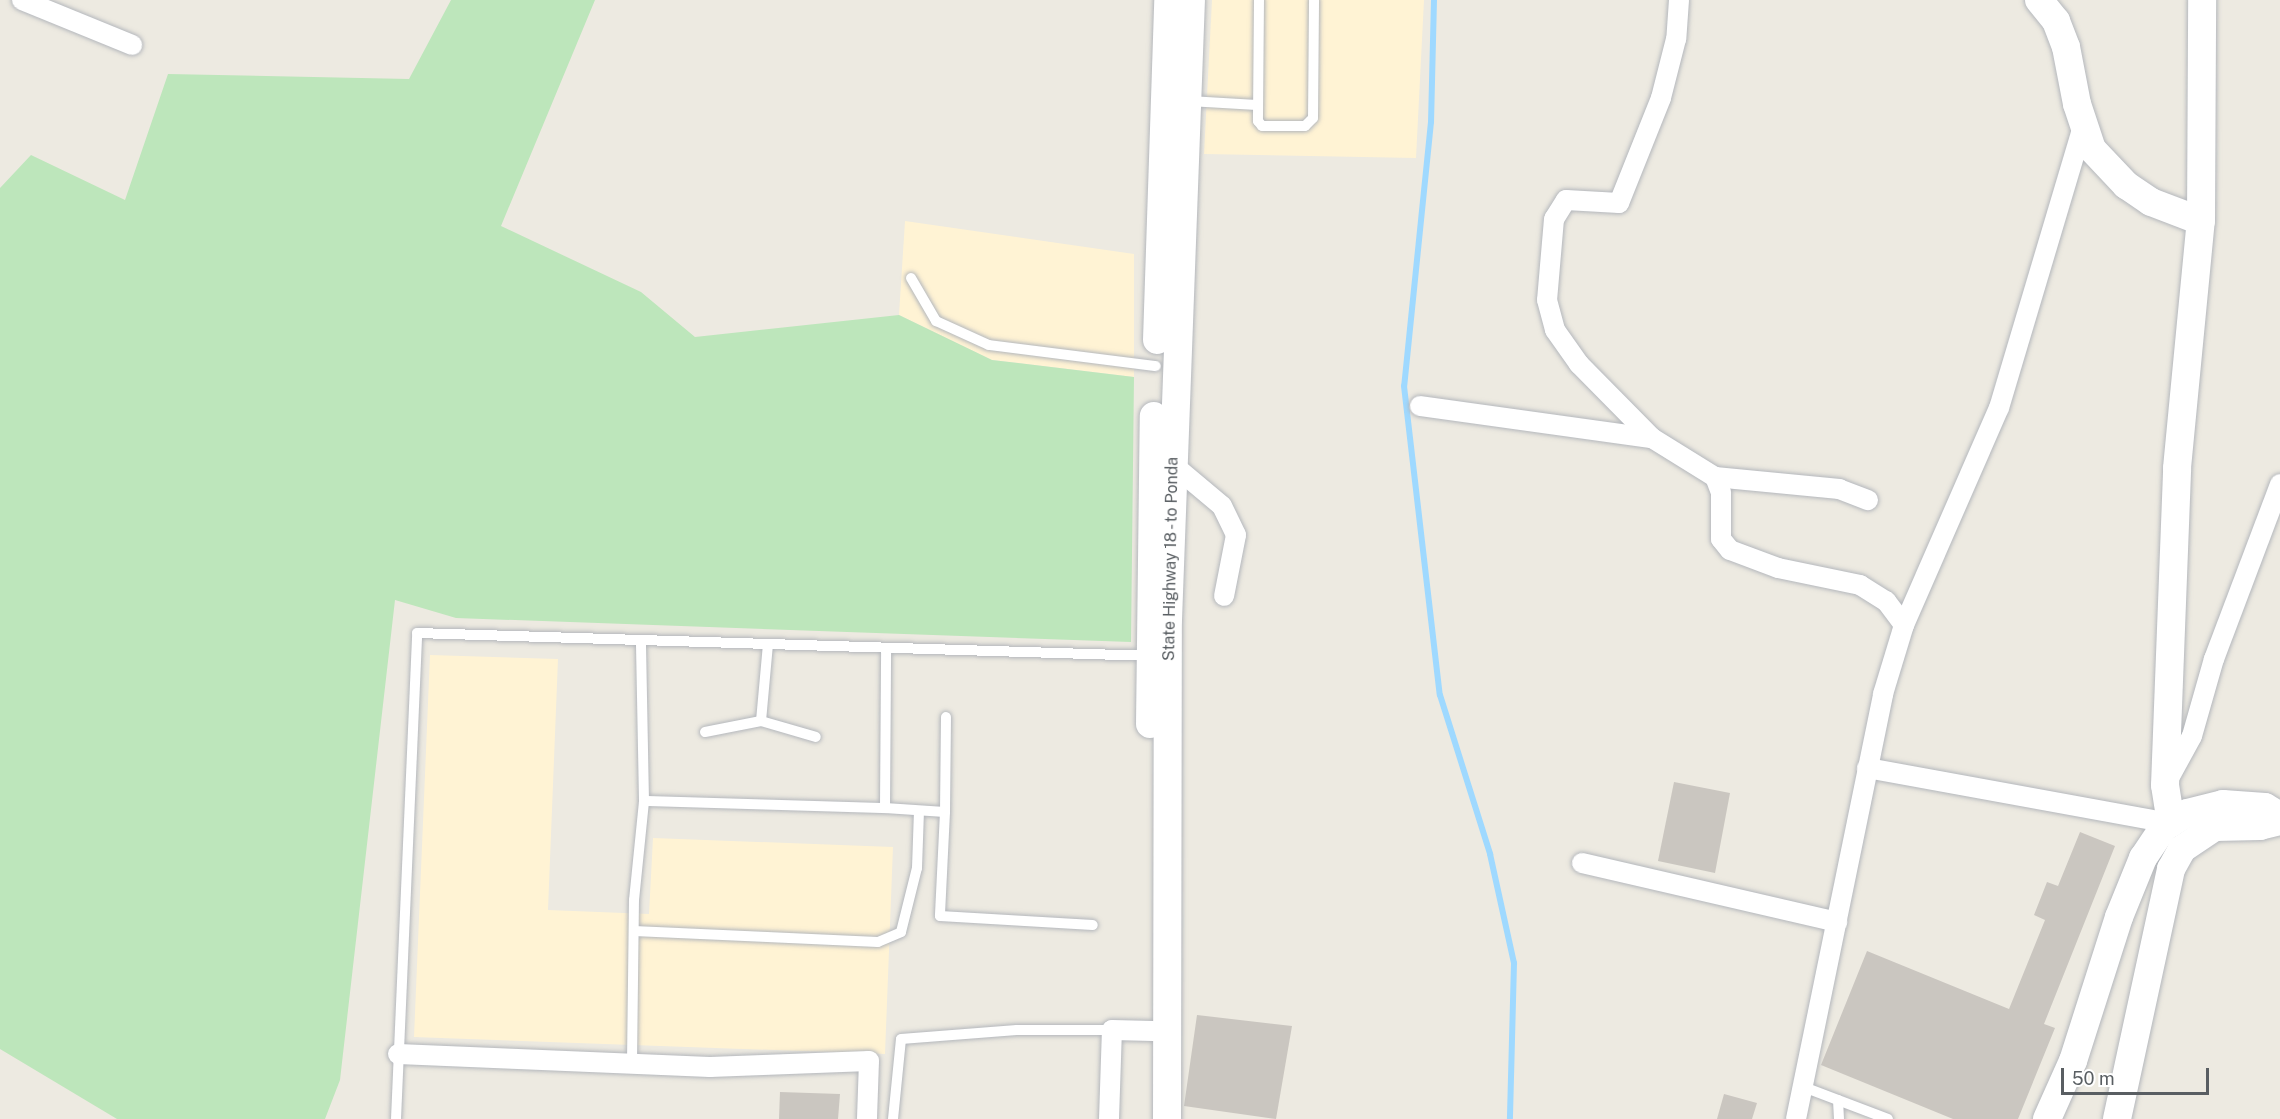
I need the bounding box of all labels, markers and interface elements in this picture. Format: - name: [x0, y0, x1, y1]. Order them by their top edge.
- street label: State Highway 18 - to Ponda: [1160, 454, 1182, 664]
- scale bar: [2064, 1056, 2212, 1094]
- text: 50 m: [2072, 1068, 2115, 1089]

